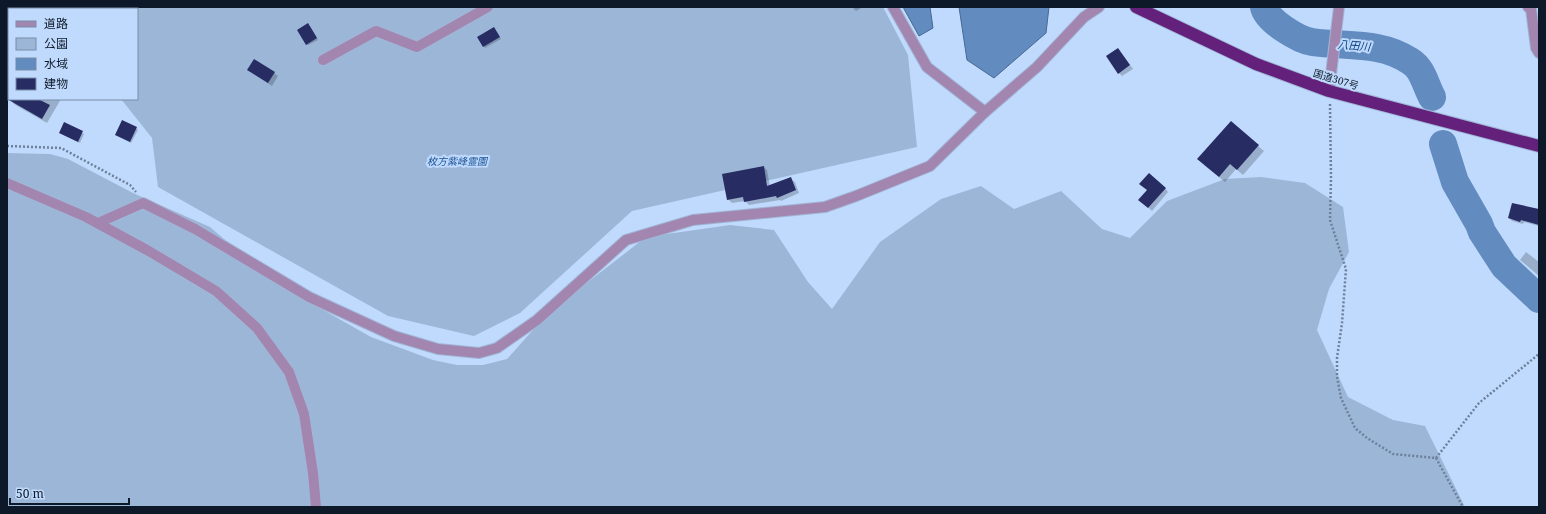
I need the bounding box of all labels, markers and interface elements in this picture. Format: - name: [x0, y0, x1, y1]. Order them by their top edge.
- legend: [8, 8, 138, 100]
- text: 道路: [44, 15, 68, 32]
- text: 公園: [44, 35, 68, 52]
- water label: 八田川: [1337, 36, 1372, 54]
- text: 水域: [44, 55, 68, 72]
- street label: 国道307号: [1312, 65, 1360, 93]
- text: 建物: [44, 75, 68, 92]
- park label: 枚方紫峰霊園: [427, 154, 489, 168]
- scale bar: [10, 480, 129, 506]
- text: 50 m: [16, 485, 44, 502]

